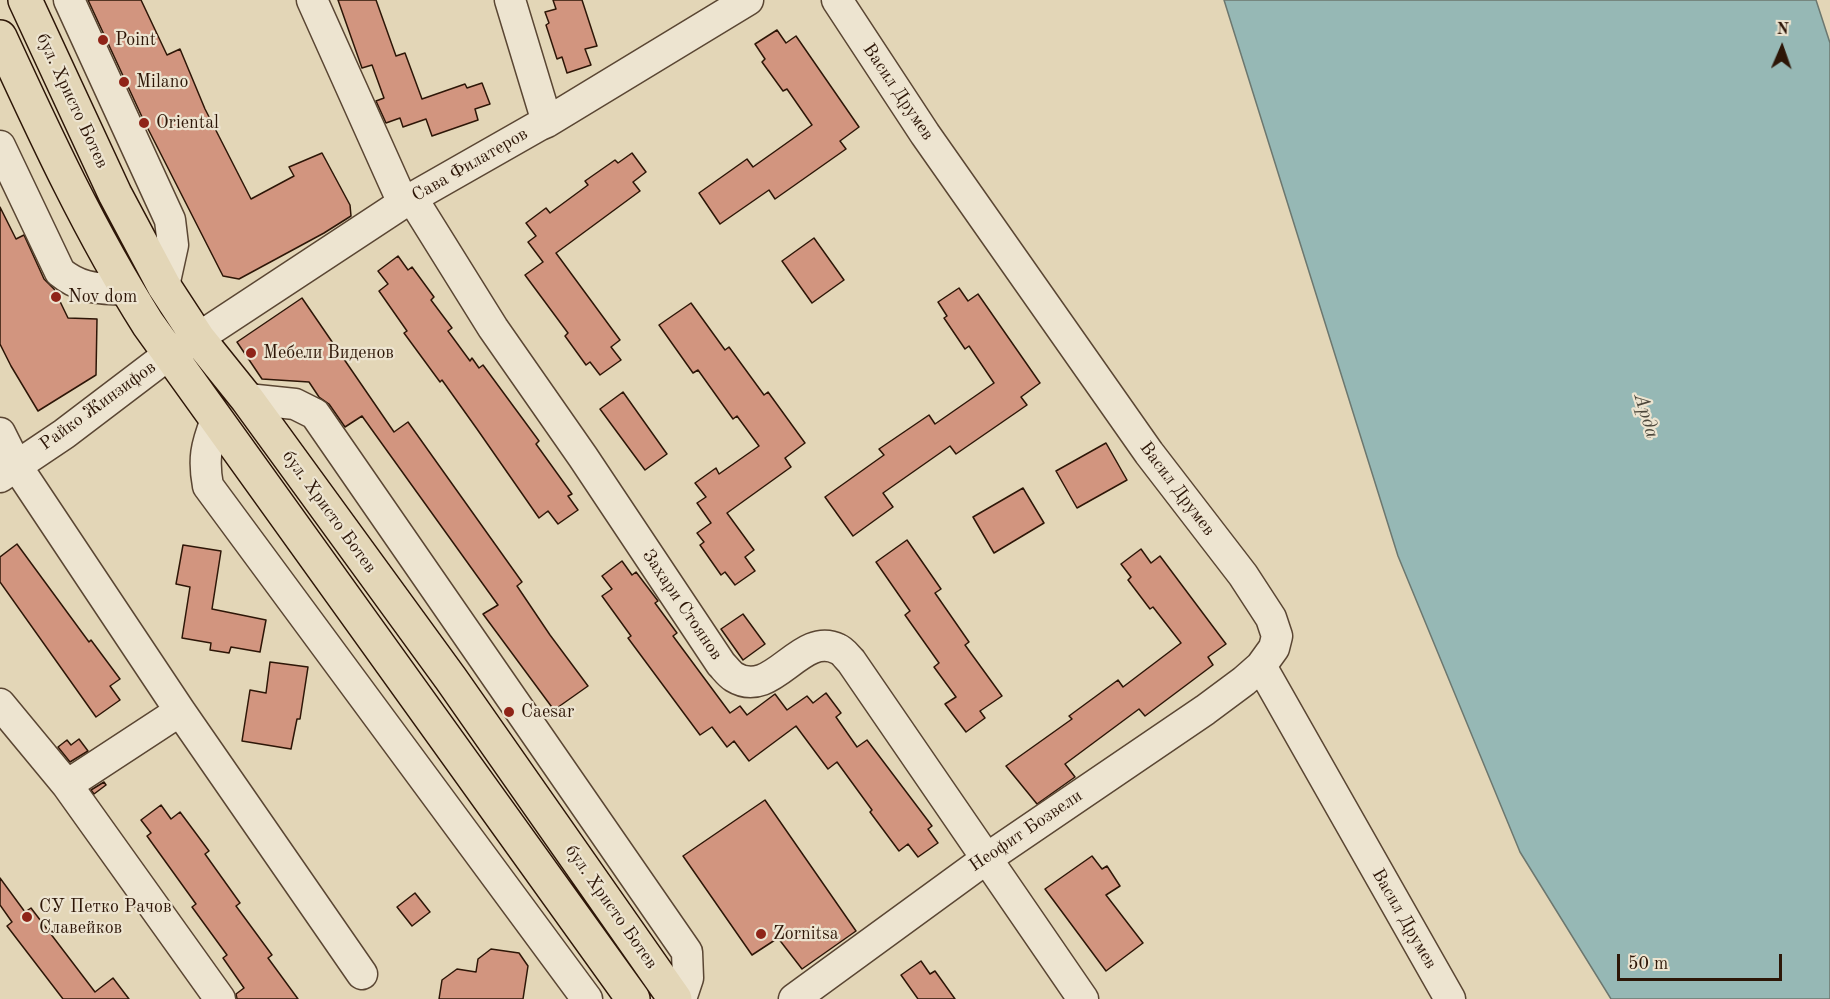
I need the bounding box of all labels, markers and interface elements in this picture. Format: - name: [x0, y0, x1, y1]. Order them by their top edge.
- north arrow: [1752, 18, 1812, 78]
- text: N: [1776, 22, 1789, 38]
- place label: Point: [115, 29, 156, 51]
- street label: бул. Христо Ботев: [31, 30, 113, 172]
- marker: Point: [96, 33, 110, 47]
- street label: Васил Друмев: [858, 40, 938, 144]
- place label: Milano: [136, 71, 188, 93]
- marker: Milano: [117, 75, 131, 89]
- place label: Oriental: [156, 112, 219, 134]
- marker: Oriental: [137, 116, 151, 130]
- street label: Сава Филатеров: [408, 123, 532, 207]
- place label: Nov dom: [68, 286, 137, 308]
- marker: Nov dom: [49, 290, 63, 304]
- place label: Мебели Виденов: [263, 342, 394, 364]
- marker: Мебели Виденов: [244, 346, 258, 360]
- street label: Райко Жинзифов: [36, 357, 160, 455]
- water label: Арда: [1628, 391, 1664, 441]
- street label: Васил Друмев: [1135, 438, 1219, 540]
- street label: бул. Христо Ботев: [277, 446, 381, 578]
- street label: Захари Стоянов: [637, 546, 727, 664]
- place label: Caesar: [521, 701, 574, 723]
- marker: Caesar: [502, 705, 516, 719]
- street label: Неофит Бозвели: [965, 785, 1087, 877]
- street label: бул. Христо Ботев: [560, 841, 662, 973]
- street label: Васил Друмев: [1367, 865, 1441, 973]
- place label: СУ Петко Рачов Славейков: [39, 896, 172, 938]
- marker: СУ Петко Рачов Славейков: [20, 910, 34, 924]
- place label: Zornitsa: [773, 923, 839, 945]
- marker: Zornitsa: [754, 927, 768, 941]
- scale bar: [1620, 942, 1785, 980]
- text: 50 m: [1628, 955, 1668, 973]

